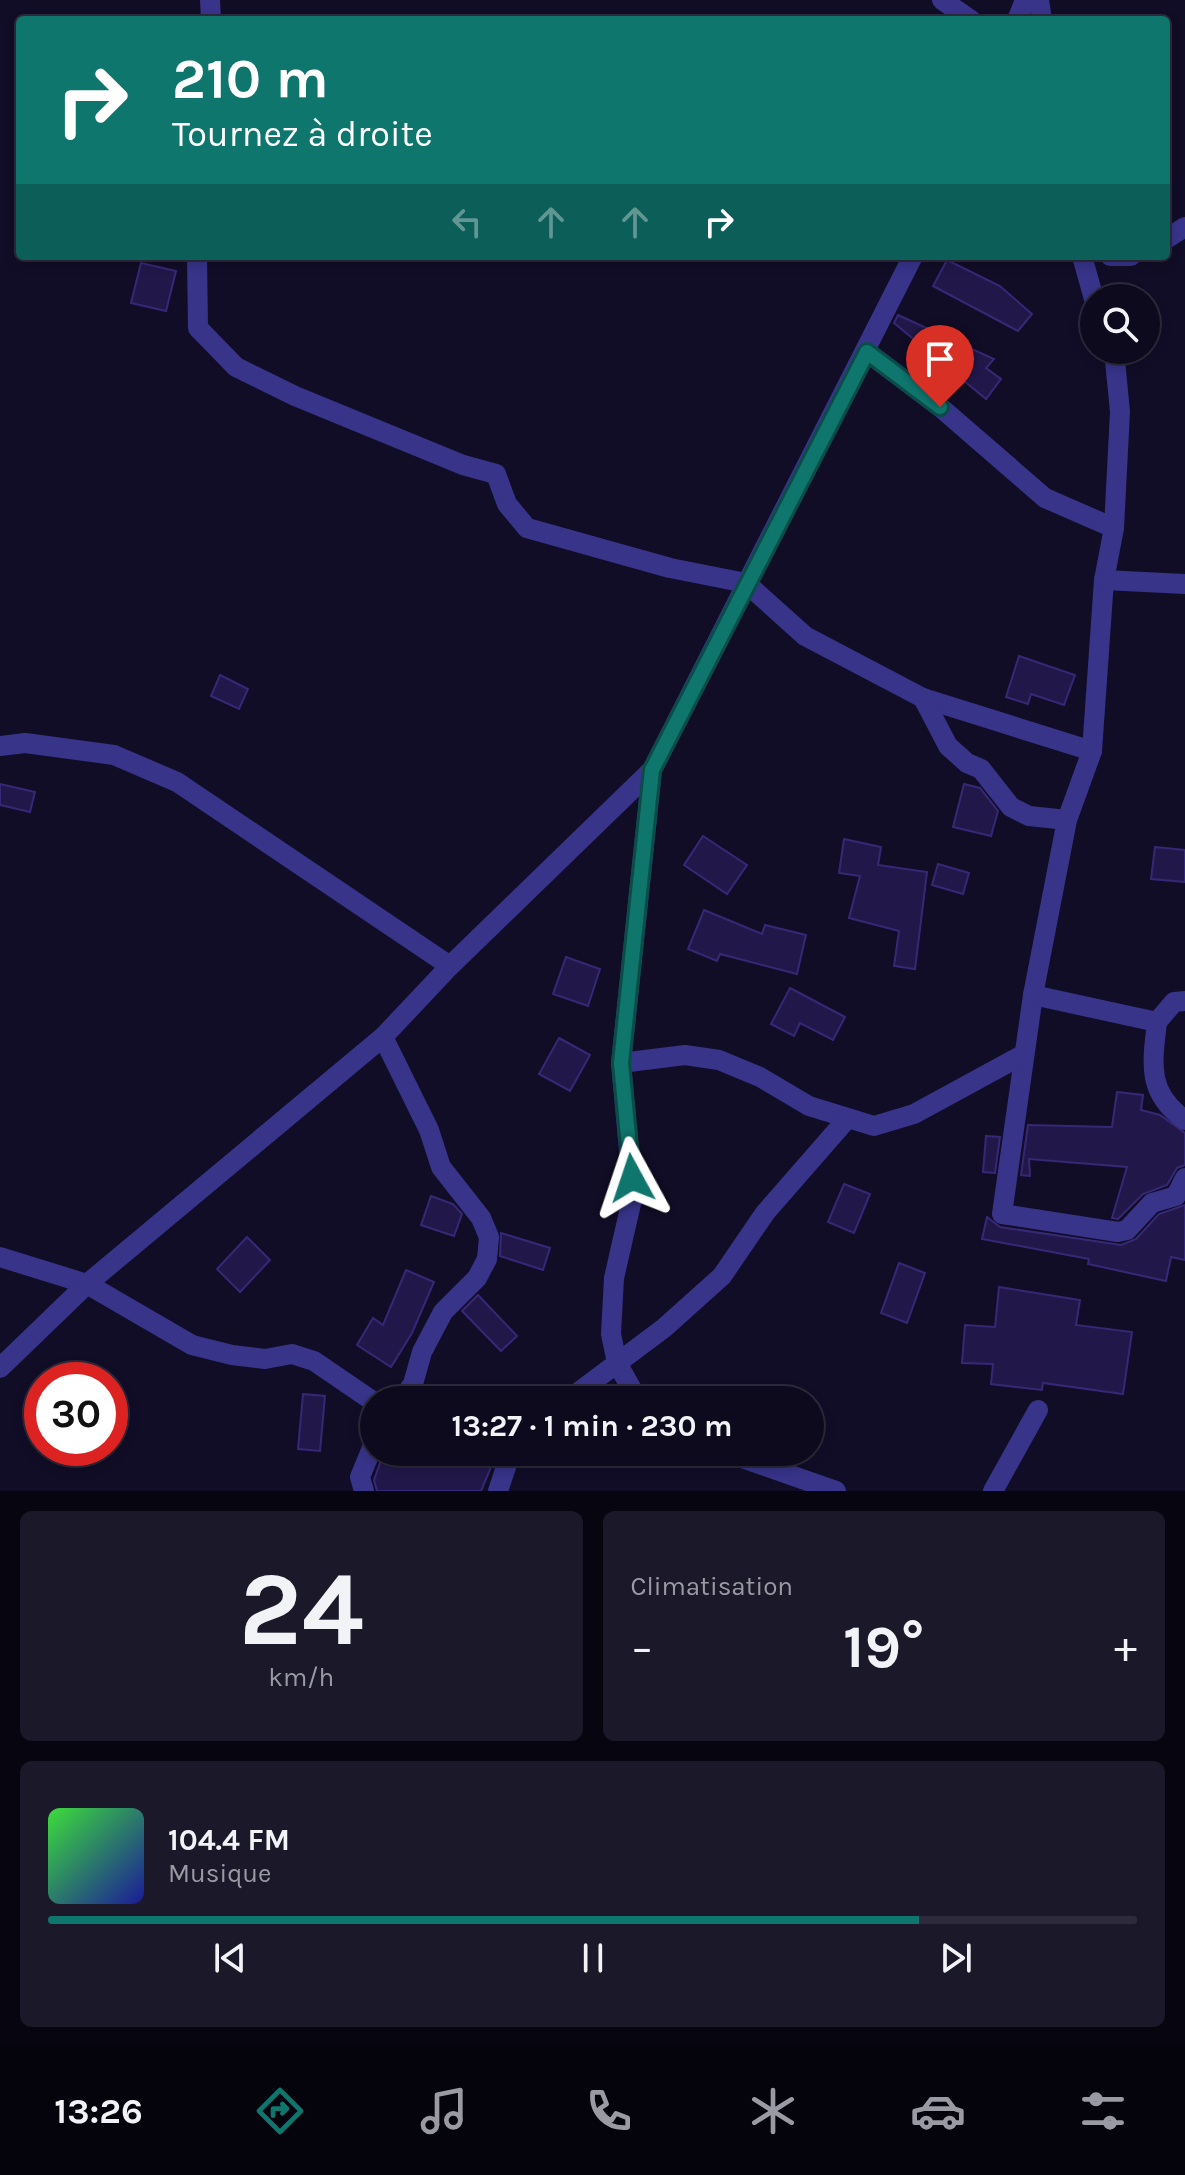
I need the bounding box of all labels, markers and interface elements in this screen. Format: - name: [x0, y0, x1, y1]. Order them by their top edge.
- text: 210 m: [172, 46, 329, 111]
- icon: right: [40, 48, 144, 152]
- text: Tournez à droite: [172, 113, 433, 155]
- icon: left: [445, 200, 489, 244]
- icon: ahead: [529, 200, 573, 244]
- icon: ahead: [613, 200, 657, 244]
- icon: right: [697, 200, 741, 244]
- map controls: [1080, 284, 1160, 364]
- button: search: [1080, 284, 1160, 364]
- pin: [906, 325, 974, 407]
- icon: arrive: [918, 337, 962, 381]
- position arrow: [590, 1136, 674, 1220]
- speed limit sign: 30: [24, 1362, 128, 1466]
- text: 13:27 · 1 min · 230 m: [452, 1408, 732, 1444]
- text: 24: [239, 1549, 364, 1670]
- text: Climatisation: [631, 1571, 793, 1602]
- text: 19°: [843, 1612, 924, 1682]
- text: −: [631, 1622, 654, 1673]
- text: +: [1114, 1622, 1137, 1673]
- text: km/h: [268, 1662, 334, 1693]
- text: 104.4 FM: [168, 1822, 290, 1858]
- text: Musique: [168, 1858, 271, 1889]
- icon: previous: [208, 1936, 252, 1980]
- icon: pause: [571, 1936, 615, 1980]
- icon: next: [934, 1936, 978, 1980]
- icon: directions: [252, 2083, 308, 2139]
- icon: music: [416, 2083, 472, 2139]
- icon: phone: [581, 2083, 637, 2139]
- icon: climate: [745, 2083, 801, 2139]
- icon: car: [910, 2083, 966, 2139]
- icon: filters: [1075, 2083, 1131, 2139]
- text: 13:26: [54, 2090, 143, 2132]

